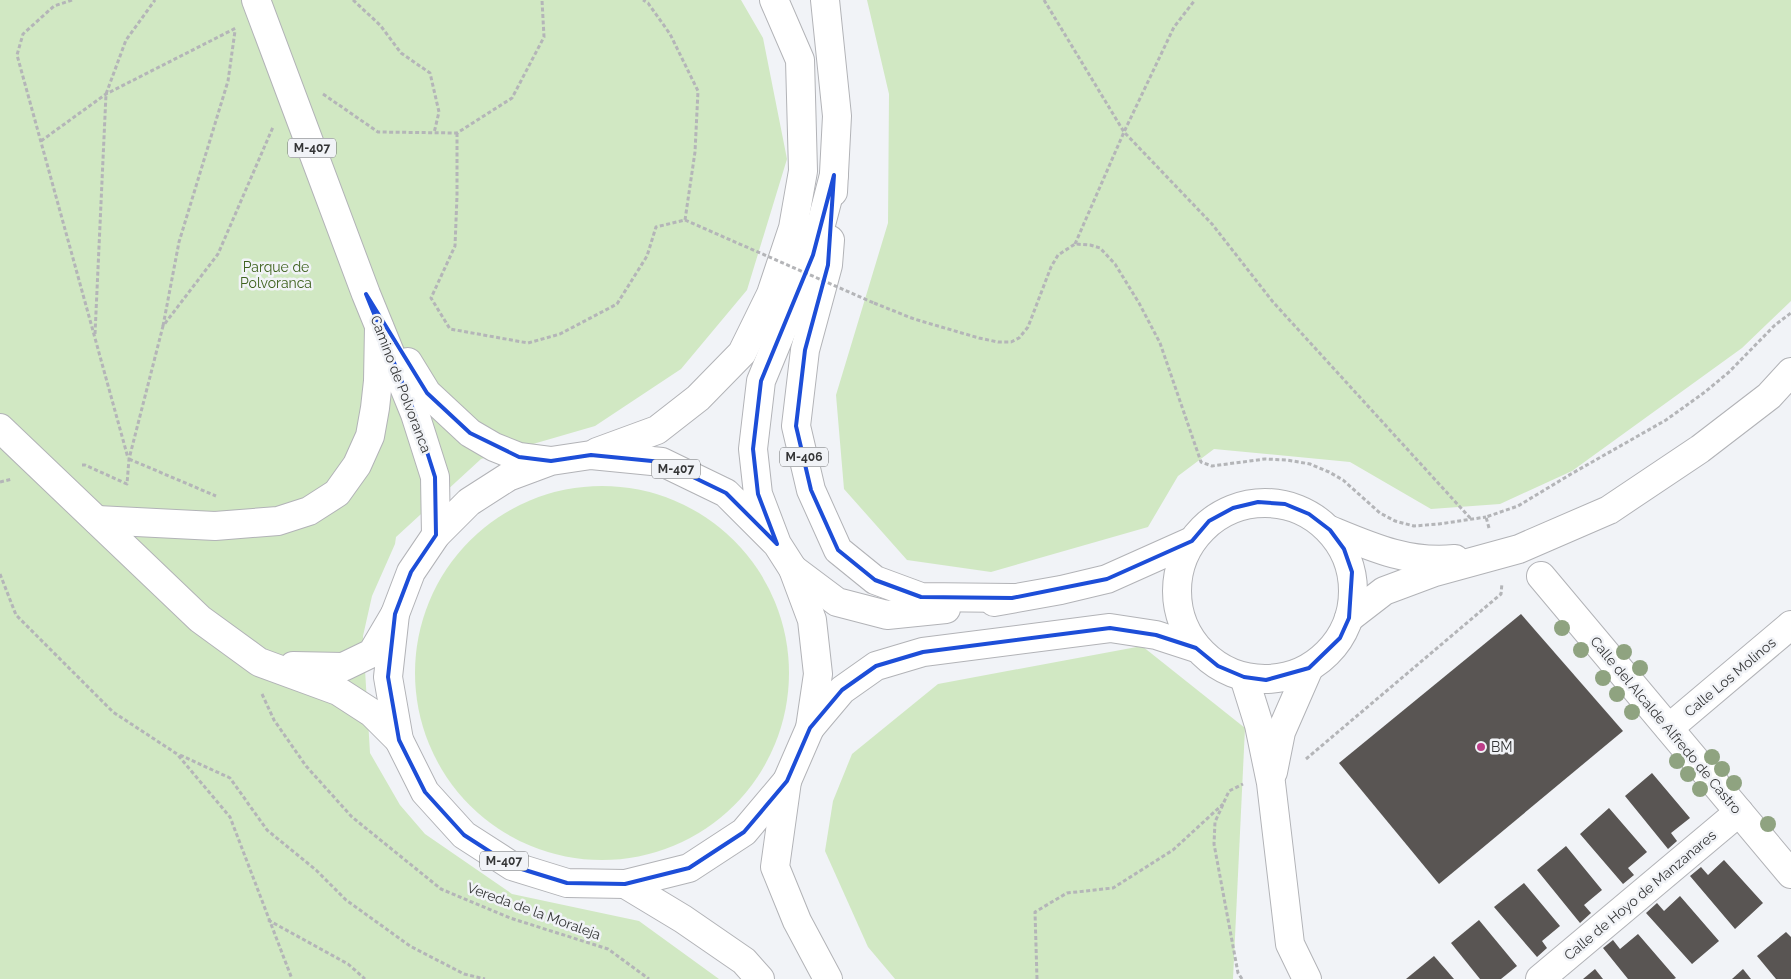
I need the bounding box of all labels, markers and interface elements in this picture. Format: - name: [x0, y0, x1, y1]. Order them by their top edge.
- road number: M-407: [288, 138, 336, 158]
- park label: Parque de Polvoranca: [240, 259, 312, 291]
- street label: Camino de Polvoranca: [367, 313, 435, 455]
- road number: M-406: [780, 448, 828, 467]
- road number: M-407: [652, 459, 700, 478]
- street label: Calle del Alcalde Alfredo de Castro: [1587, 633, 1745, 817]
- street label: Calle Los Molinos: [1681, 634, 1779, 720]
- place label: BM: [1491, 739, 1513, 755]
- marker: BM: [1475, 741, 1487, 753]
- street label: Calle de Hoyo de Manzanares: [1561, 827, 1719, 963]
- road number: M-407: [480, 851, 528, 870]
- street label: Vereda de la Moraleja: [465, 879, 603, 943]

